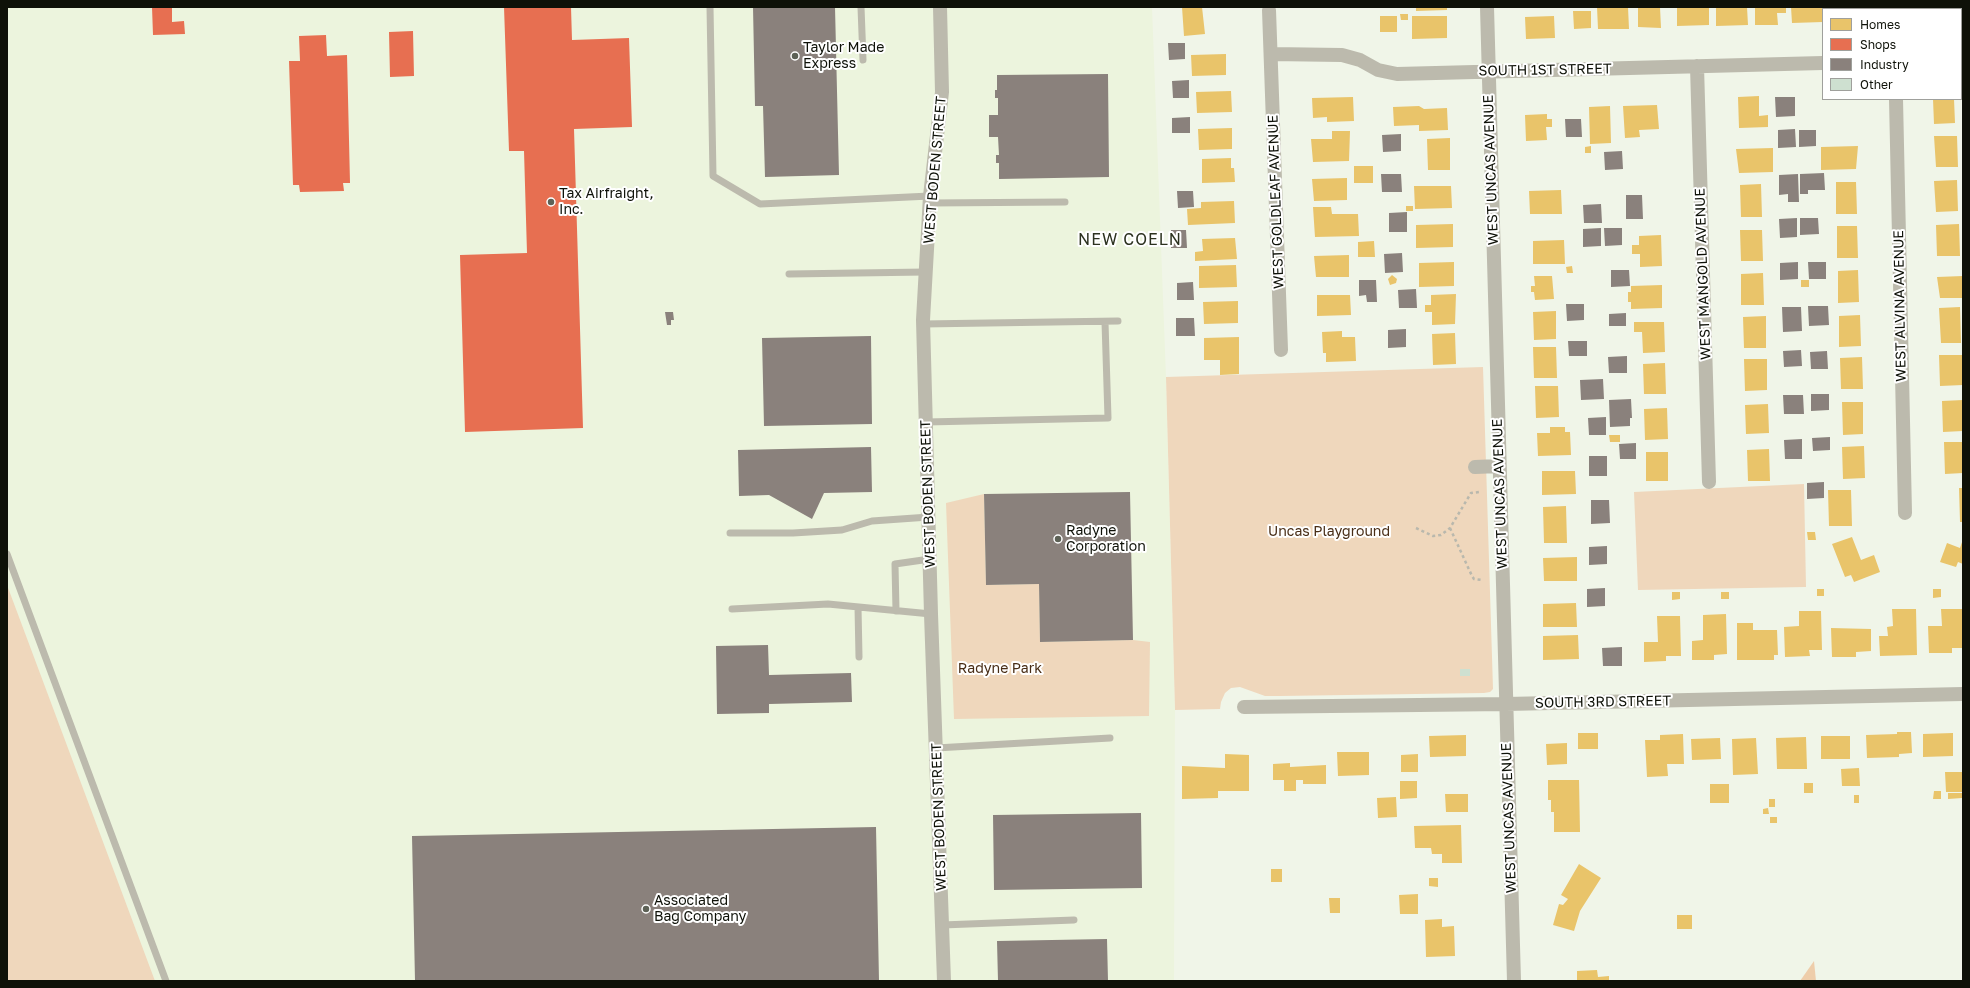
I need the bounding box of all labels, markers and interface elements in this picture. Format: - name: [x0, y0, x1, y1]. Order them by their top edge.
- legend: [1822, 8, 1962, 100]
- text: Homes: [1860, 17, 1900, 32]
- text: Shops: [1860, 37, 1896, 52]
- place label: Taylor Made Express: [803, 40, 884, 72]
- marker: Taylor Made Express: [790, 51, 800, 61]
- text: Industry: [1860, 57, 1909, 72]
- street label: SOUTH 1ST STREET: [1478, 60, 1612, 80]
- text: Other: [1860, 77, 1893, 92]
- street label: WEST UNCAS AVENUE: [1480, 95, 1502, 245]
- street label: WEST BODEN STREET: [920, 96, 950, 244]
- street label: WEST GOLDLEAF AVENUE: [1265, 115, 1287, 289]
- place label: Tax Airfraight, Inc.: [559, 186, 654, 218]
- street label: WEST MANGOLD AVENUE: [1692, 188, 1714, 360]
- marker: Tax Airfraight, Inc.: [546, 197, 556, 207]
- district label: NEW COELN: [1078, 230, 1182, 250]
- street label: WEST ALVINA AVENUE: [1890, 230, 1910, 382]
- street label: WEST UNCAS AVENUE: [1489, 419, 1511, 569]
- street label: WEST BODEN STREET: [917, 420, 939, 568]
- place label: Radyne Corporation: [1066, 523, 1146, 556]
- park label: Uncas Playground: [1268, 524, 1390, 540]
- marker: Radyne Corporation: [1053, 534, 1063, 544]
- park label: Radyne Park: [958, 661, 1042, 677]
- street label: SOUTH 3RD STREET: [1535, 692, 1671, 712]
- street label: WEST BODEN STREET: [928, 743, 950, 891]
- street label: WEST UNCAS AVENUE: [1498, 743, 1520, 893]
- place label: Associated Bag Company: [654, 893, 746, 926]
- marker: Associated Bag Company: [641, 904, 651, 914]

